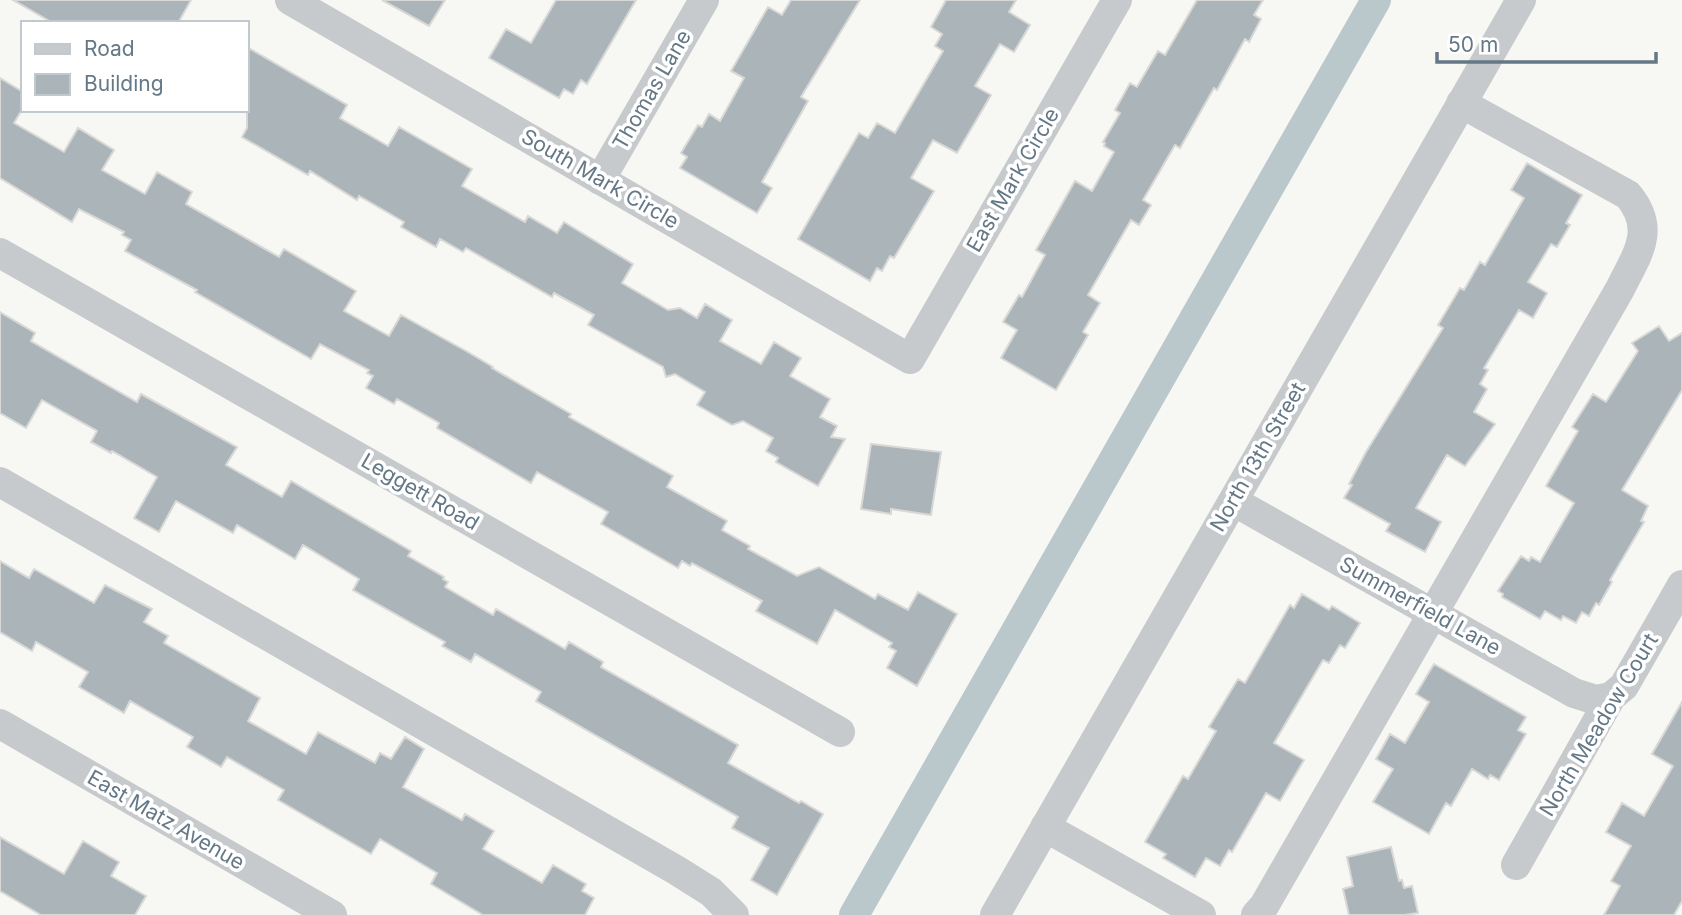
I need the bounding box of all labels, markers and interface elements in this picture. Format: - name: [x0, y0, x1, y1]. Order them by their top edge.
- legend: [21, 21, 248, 112]
- scale bar: [1437, 21, 1656, 65]
- street label: Thomas Lane: [607, 25, 696, 154]
- text: 50 m: [1448, 32, 1498, 57]
- text: Road: [84, 36, 135, 61]
- text: Building: [84, 71, 164, 96]
- street label: East Mark Circle: [961, 103, 1064, 256]
- street label: South Mark Circle: [517, 123, 683, 234]
- street label: North 13th Street: [1205, 378, 1310, 536]
- street label: Leggett Road: [357, 448, 484, 535]
- street label: Summerfield Lane: [1335, 551, 1505, 660]
- street label: North Meadow Court: [1534, 629, 1663, 821]
- street label: East Matz Avenue: [83, 764, 249, 875]

